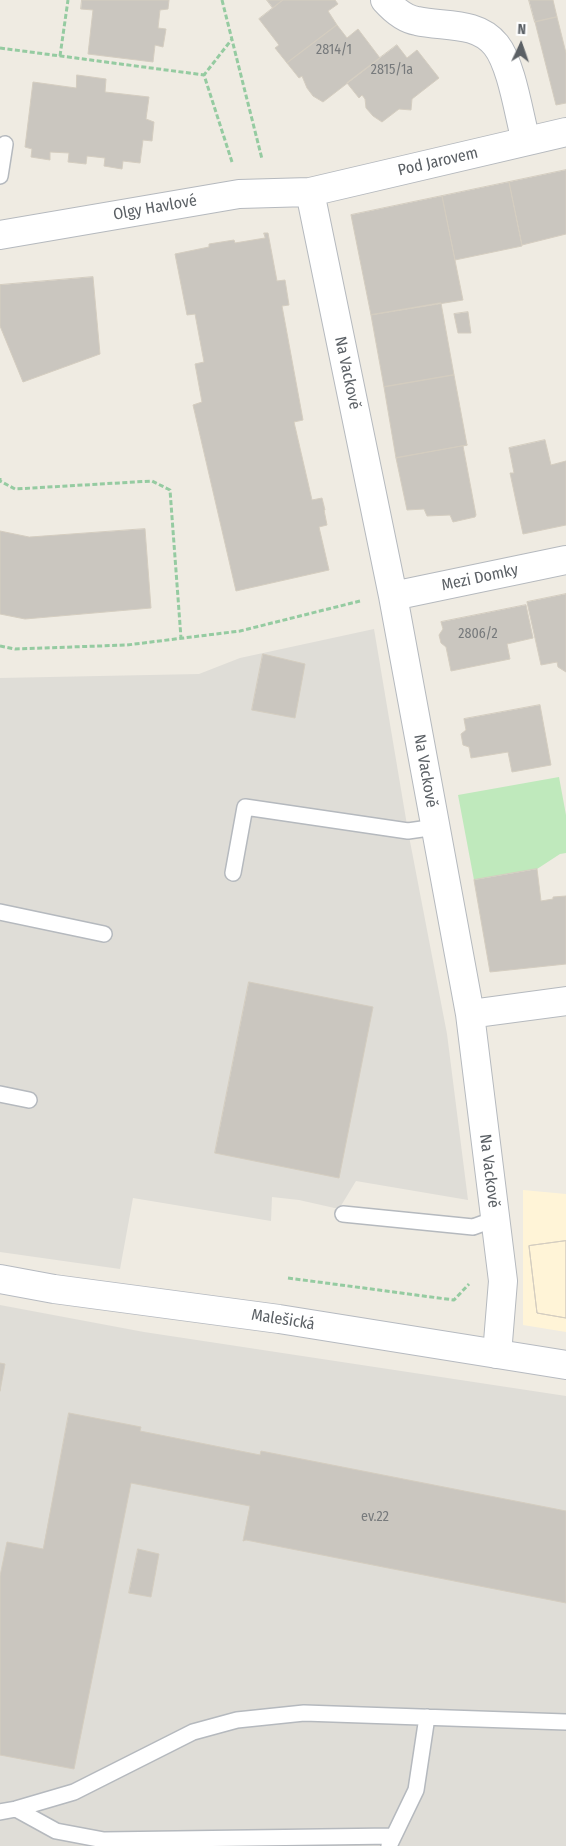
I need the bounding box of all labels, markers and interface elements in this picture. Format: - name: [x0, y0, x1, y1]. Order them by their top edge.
- north arrow: [496, 20, 546, 70]
- text: N: [517, 21, 526, 38]
- house number: 2814/1: [316, 42, 352, 58]
- house number: 2815/1a: [371, 62, 413, 78]
- street label: Pod Jarovem: [396, 143, 480, 181]
- street label: Olgy Havlové: [112, 191, 198, 225]
- street label: Na Vackově: [330, 335, 364, 411]
- street label: Mezi Domky: [440, 561, 520, 595]
- house number: 2806/2: [458, 626, 498, 642]
- street label: Na Vackově: [409, 733, 441, 809]
- street label: Na Vackově: [475, 1133, 503, 1209]
- street label: Malešická: [250, 1306, 316, 1334]
- house number: ev.22: [361, 1509, 389, 1525]

